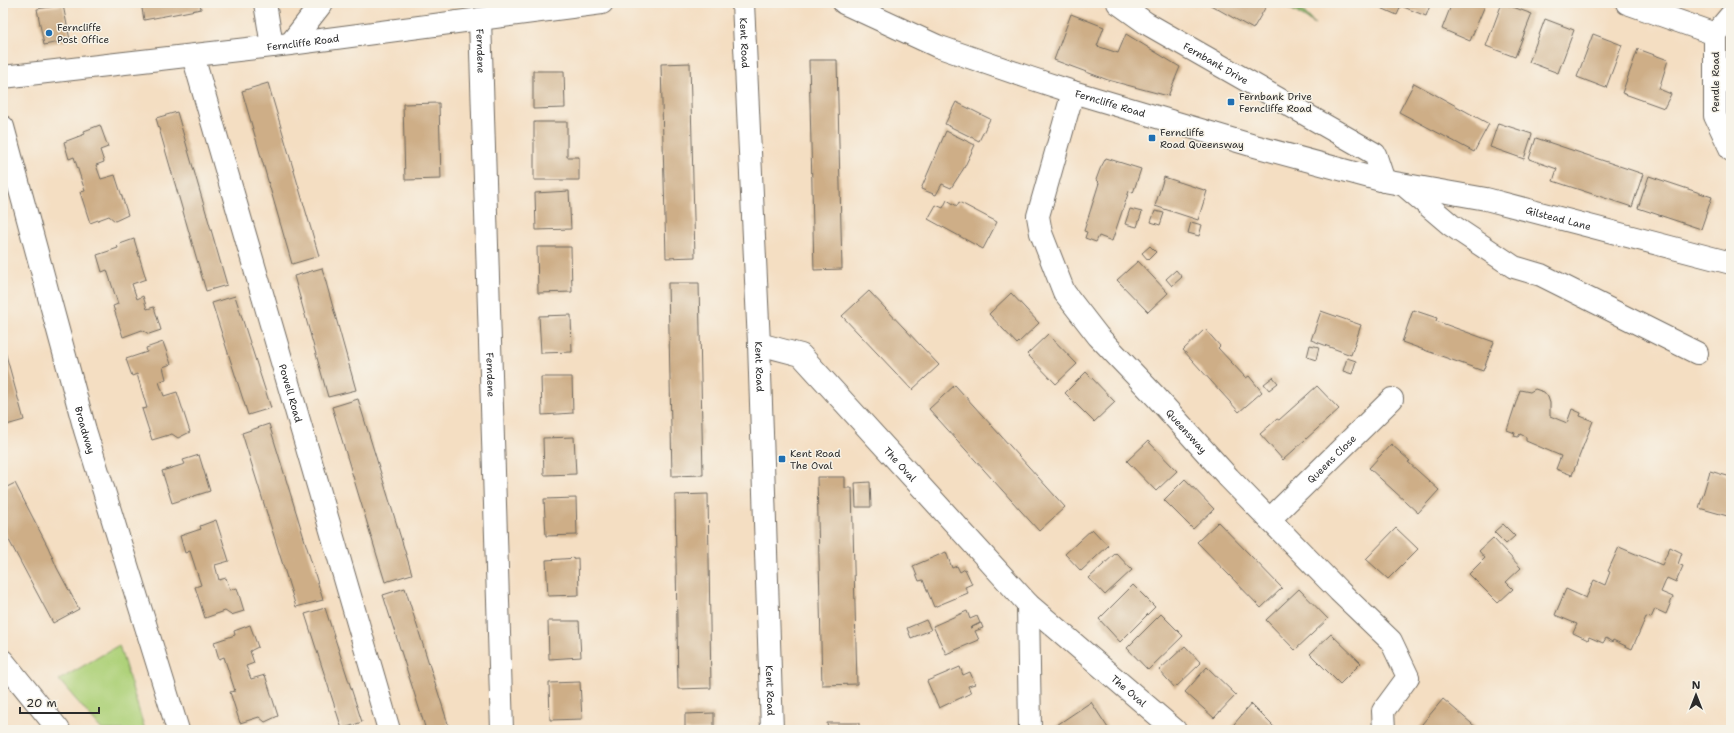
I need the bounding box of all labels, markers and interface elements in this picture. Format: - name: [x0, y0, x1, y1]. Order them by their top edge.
- street label: Kent Road: [737, 17, 753, 69]
- place label: Ferncliffe Post Office: [57, 21, 109, 46]
- marker: Ferncliffe Post Office: [44, 28, 54, 38]
- street label: Ferndene: [474, 28, 488, 74]
- street label: Ferncliffe Road: [266, 31, 341, 53]
- street label: Fernbank Drive: [1181, 39, 1251, 87]
- street label: Pendle Road: [1709, 51, 1722, 112]
- street label: Ferncliffe Road: [1074, 86, 1148, 120]
- place label: Fernbank Drive Ferncliffe Road: [1239, 90, 1312, 115]
- marker: Fernbank Drive Ferncliffe Road: [1226, 97, 1236, 107]
- place label: Ferncliffe Road Queensway: [1160, 126, 1244, 151]
- marker: Ferncliffe Road Queensway: [1147, 133, 1157, 143]
- street label: Gilstead Lane: [1524, 203, 1593, 233]
- street label: Kent Road: [752, 341, 767, 393]
- street label: Ferndene: [484, 352, 498, 398]
- street label: Powell Road: [276, 362, 306, 424]
- street label: Broadway: [72, 405, 99, 456]
- street label: Queensway: [1163, 406, 1210, 456]
- street label: Queens Close: [1304, 431, 1359, 486]
- street label: The Oval: [881, 444, 920, 484]
- place label: Kent Road The Oval: [790, 447, 841, 472]
- marker: Kent Road The Oval: [777, 454, 787, 464]
- street label: Kent Road: [763, 665, 778, 717]
- street label: The Oval: [1109, 672, 1149, 709]
- north arrow: [1676, 675, 1716, 715]
- text: N: [1692, 678, 1701, 693]
- scale bar: [20, 689, 99, 715]
- text: 20 m: [26, 695, 57, 711]

